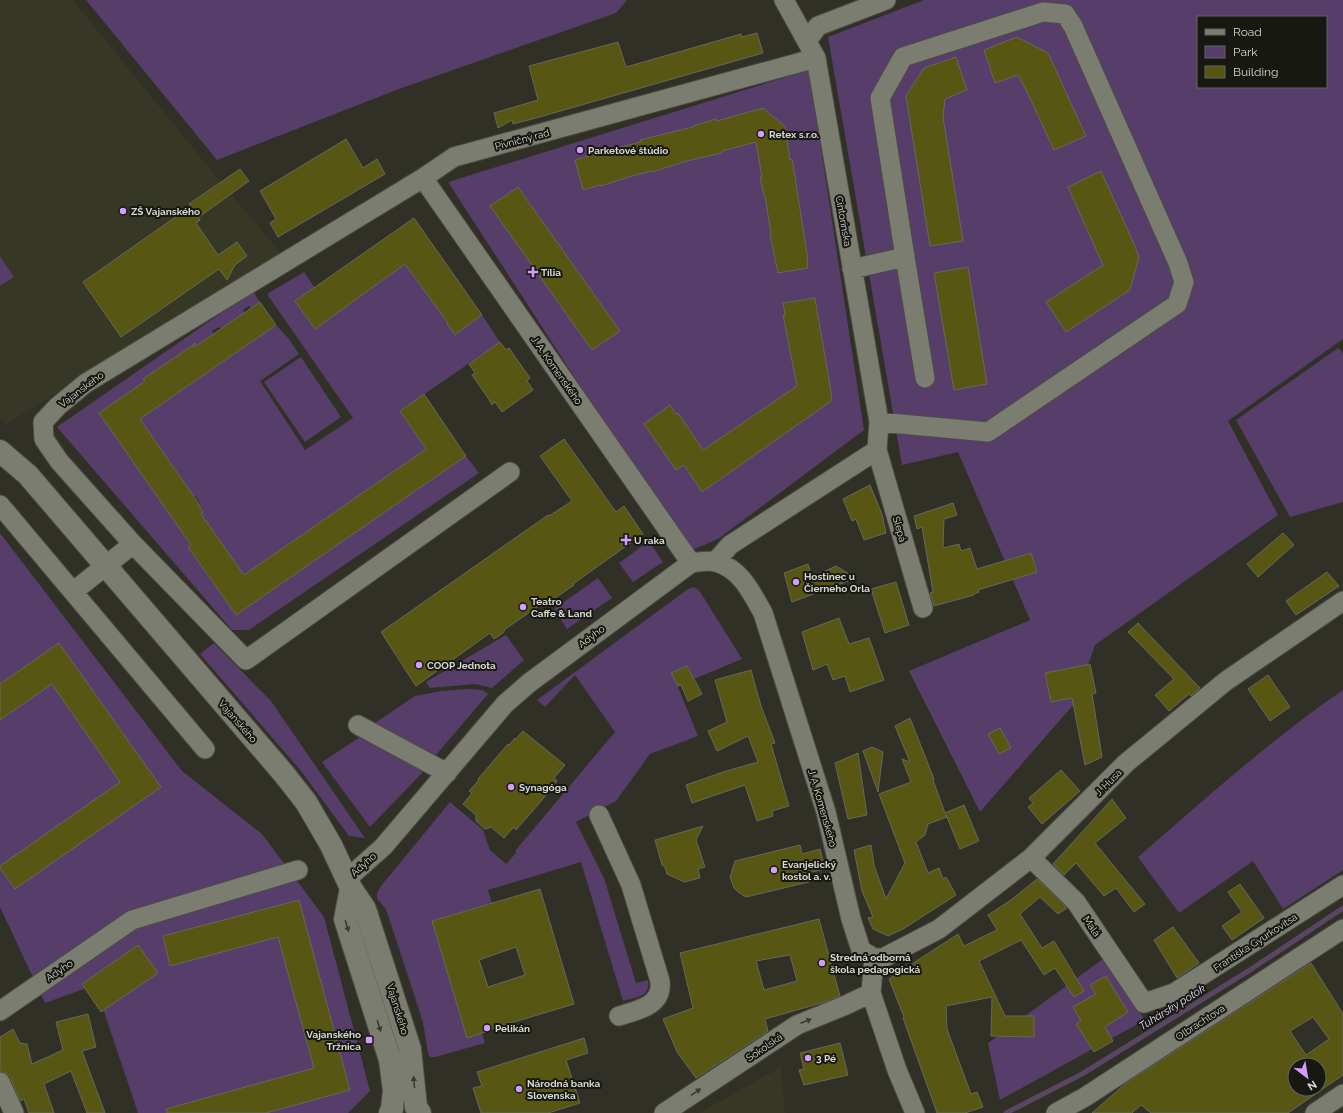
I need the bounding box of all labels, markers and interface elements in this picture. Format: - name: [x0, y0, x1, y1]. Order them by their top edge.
- legend: [1197, 16, 1327, 88]
- text: Road: [1233, 25, 1262, 39]
- text: Park: [1233, 45, 1258, 59]
- text: Building: [1233, 65, 1279, 79]
- street label: Pivničný rad: [494, 127, 551, 152]
- marker: Retex s.r.o.: [756, 129, 766, 139]
- place label: Retex s.r.o.: [769, 129, 819, 140]
- marker: Parketové štúdio: [575, 145, 585, 155]
- place label: Parketové štúdio: [588, 145, 668, 156]
- street label: Cintorínska: [834, 195, 853, 247]
- marker: ZŠ Vajanského: [118, 206, 128, 216]
- place label: ZŠ Vajanského: [131, 206, 200, 217]
- marker: Tília: [528, 267, 538, 277]
- place label: Tília: [541, 267, 561, 278]
- street label: J. A. Komenského: [529, 334, 584, 406]
- street label: Vajanského: [57, 369, 106, 410]
- street label: Slepá: [891, 515, 908, 543]
- marker: U raka: [621, 535, 631, 545]
- place label: U raka: [634, 535, 665, 546]
- place label: Hostinec u Čierneho Orla: [804, 571, 870, 594]
- marker: Hostinec u Čierneho Orla: [791, 577, 801, 587]
- place label: Teatro Caffe & Land: [531, 596, 592, 619]
- marker: Teatro Caffe & Land: [518, 602, 528, 612]
- street label: Adyho: [576, 623, 607, 650]
- marker: COOP Jednota: [414, 660, 424, 670]
- place label: COOP Jednota: [427, 660, 496, 671]
- street label: Vajanského: [216, 698, 259, 745]
- street label: J. Husa: [1093, 767, 1124, 798]
- street label: J. A. Komenského: [806, 768, 839, 848]
- marker: Synagóga: [506, 782, 516, 792]
- place label: Synagóga: [519, 782, 567, 793]
- street label: Adyho: [348, 850, 378, 879]
- place label: Evanjelický kostol a. v.: [782, 859, 837, 882]
- marker: Evanjelický kostol a. v.: [769, 865, 779, 875]
- street label: Františka Gyurkovitsa: [1211, 911, 1299, 974]
- street label: Malá: [1081, 914, 1102, 939]
- one-way arrow: [344, 920, 350, 932]
- place label: Stredná odborná škola pedagogická: [830, 952, 921, 975]
- street label: Adyho: [44, 957, 75, 983]
- marker: Stredná odborná škola pedagogická: [817, 958, 827, 968]
- street label: Vajanského: [385, 982, 411, 1036]
- water label: Tuhársky potok: [1137, 982, 1208, 1033]
- street label: Olbrachtova: [1174, 1002, 1227, 1042]
- one-way arrow: [800, 1018, 812, 1024]
- one-way arrow: [376, 1021, 382, 1033]
- marker: Pelikán: [482, 1023, 492, 1033]
- place label: Pelikán: [495, 1023, 530, 1034]
- place label: Vajanského Tržnica: [306, 1029, 361, 1052]
- street label: Sokolská: [744, 1031, 784, 1064]
- marker: Vajanského Tržnica: [364, 1035, 374, 1045]
- marker: 3 Pé: [803, 1053, 813, 1063]
- place label: 3 Pé: [816, 1053, 836, 1064]
- north arrow: [1287, 1057, 1327, 1097]
- one-way arrow: [410, 1075, 417, 1088]
- text: N: [1305, 1077, 1319, 1093]
- place label: Národná banka Slovenska: [527, 1078, 600, 1101]
- marker: Národná banka Slovenska: [514, 1084, 524, 1094]
- one-way arrow: [691, 1088, 702, 1096]

